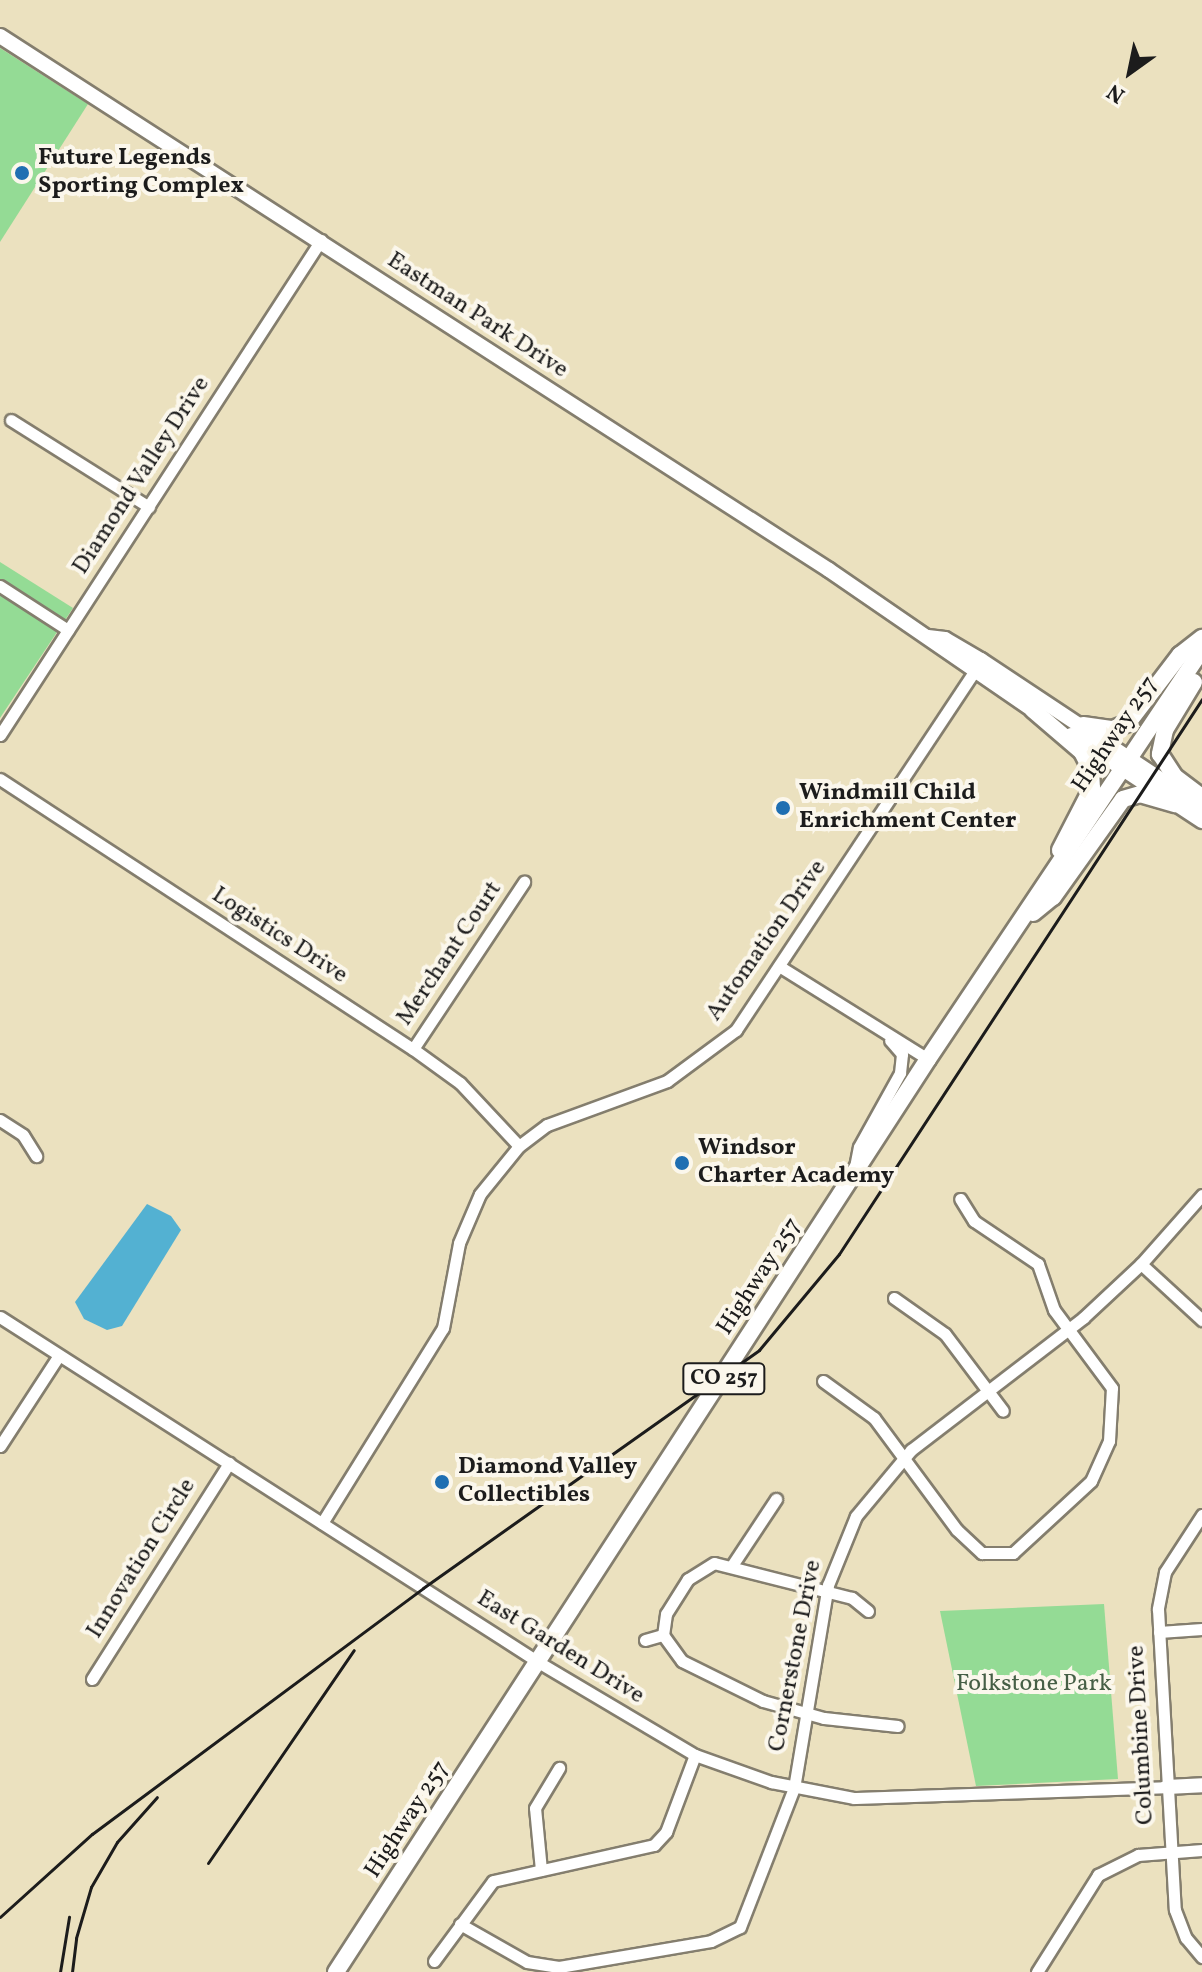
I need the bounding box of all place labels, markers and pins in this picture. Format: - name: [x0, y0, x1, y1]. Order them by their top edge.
- place label: Future Legends Sporting Complex: [38, 145, 244, 201]
- marker: Future Legends Sporting Complex: [13, 164, 31, 182]
- place label: Windmill Child Enrichment Center: [799, 780, 1016, 836]
- marker: Windmill Child Enrichment Center: [774, 799, 792, 817]
- place label: Windsor Charter Academy: [698, 1135, 894, 1191]
- marker: Windsor Charter Academy: [673, 1154, 691, 1172]
- place label: Diamond Valley Collectibles: [458, 1454, 638, 1510]
- marker: Diamond Valley Collectibles: [433, 1473, 451, 1491]

